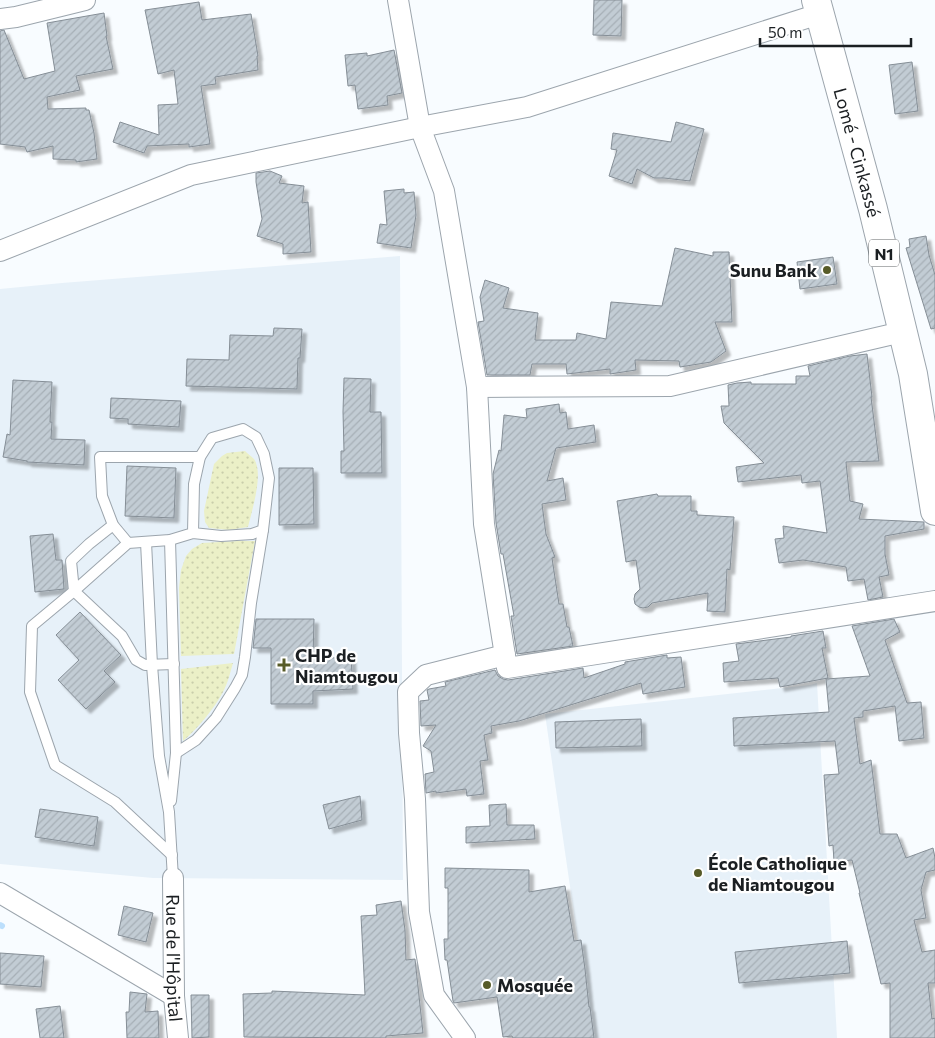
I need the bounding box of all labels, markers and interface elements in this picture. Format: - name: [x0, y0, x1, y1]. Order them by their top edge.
- scale bar: [760, 15, 911, 47]
- text: 50 m: [768, 23, 802, 41]
- street label: Lomé - Cinkassé: [829, 85, 886, 219]
- road number: N1: [869, 240, 899, 266]
- place label: Sunu Bank: [730, 259, 818, 281]
- marker: Sunu Bank: [821, 264, 833, 276]
- place label: CHP de Niamtougou: [295, 644, 398, 687]
- marker: CHP de Niamtougou: [277, 658, 291, 672]
- place label: École Catholique de Niamtougou: [708, 852, 847, 895]
- marker: École Catholique de Niamtougou: [692, 867, 704, 879]
- street label: Rue de l'Hôpital: [162, 894, 187, 1023]
- place label: Mosquée: [497, 974, 573, 996]
- marker: Mosquée: [481, 979, 493, 991]

